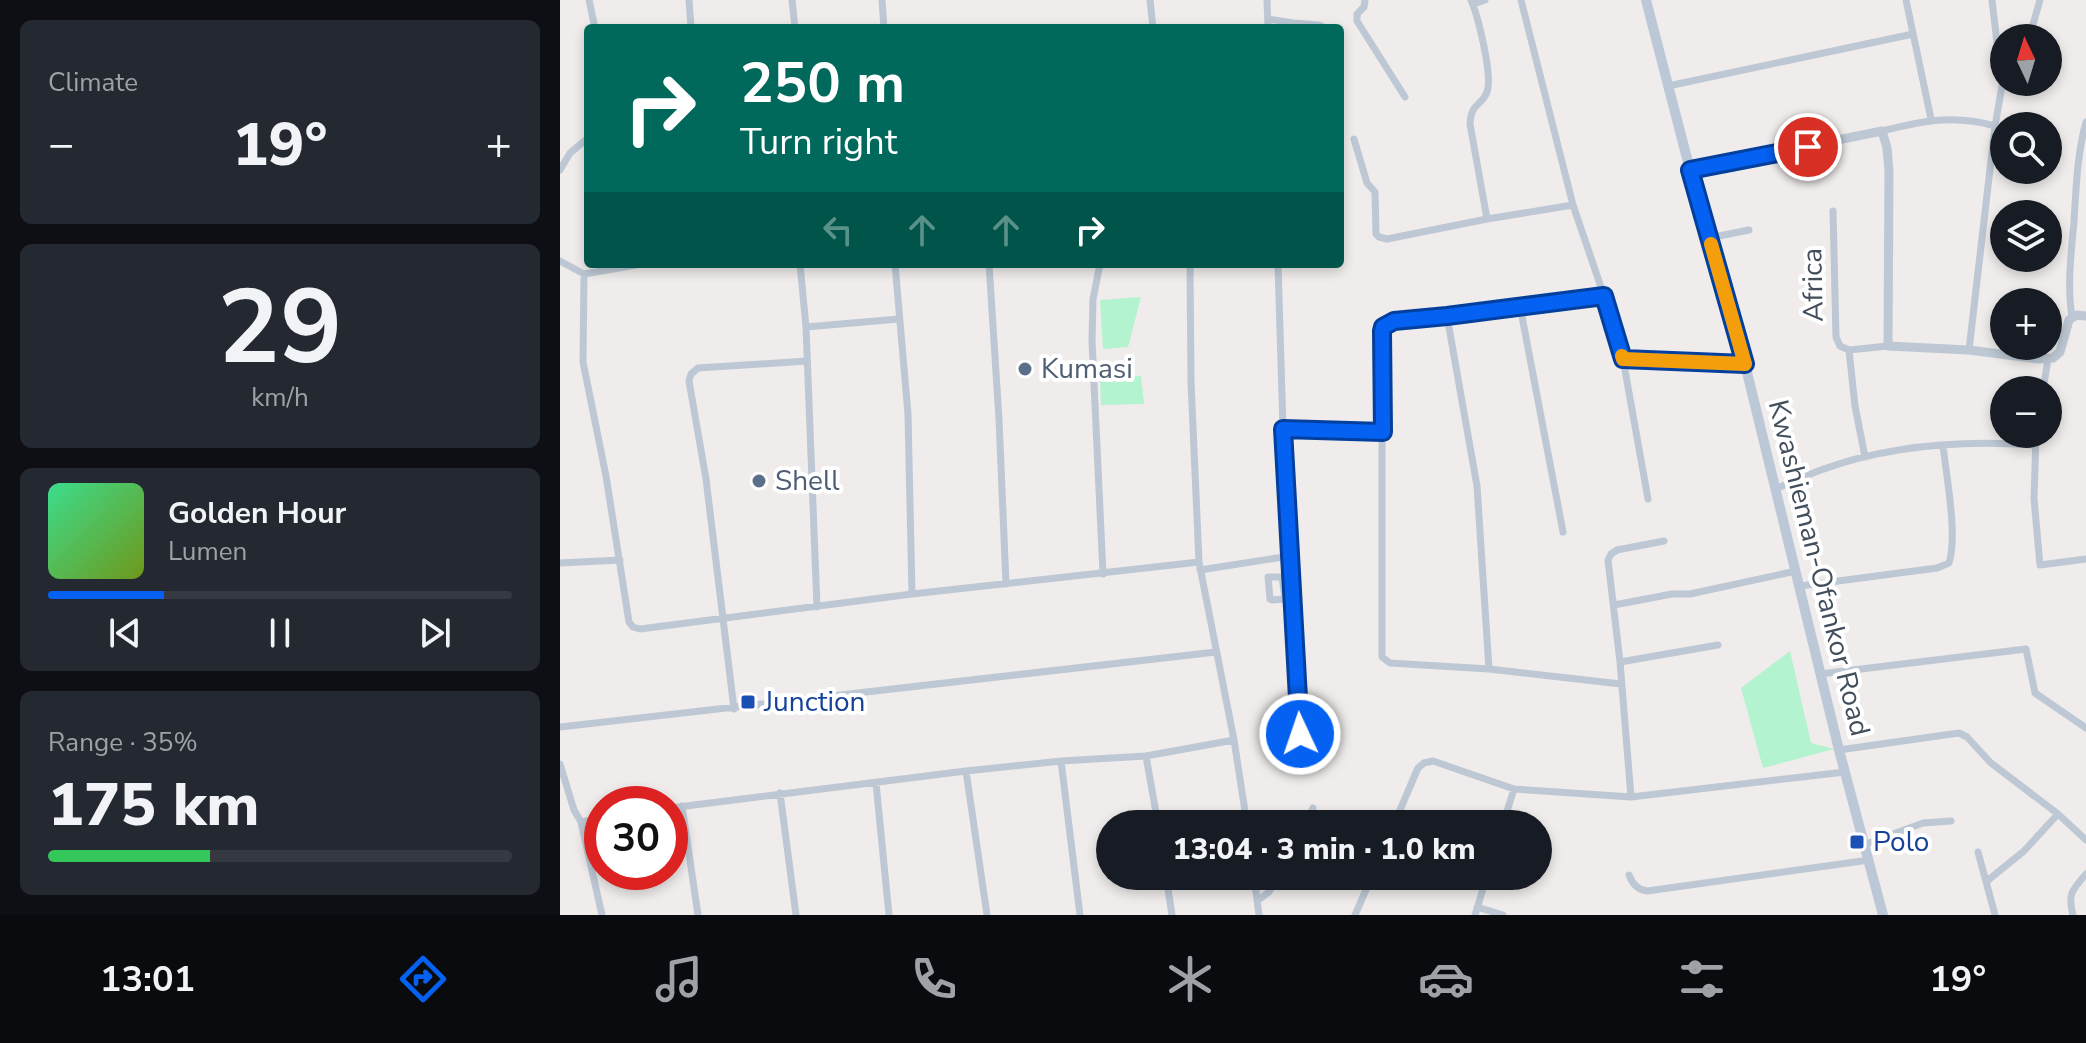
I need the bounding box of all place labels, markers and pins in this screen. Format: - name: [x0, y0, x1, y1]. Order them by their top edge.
- pin: [1774, 113, 1842, 181]
- place label: Kumasi: [1041, 350, 1133, 388]
- marker: Kumasi: [1016, 360, 1034, 378]
- place label: Shell: [775, 462, 840, 500]
- marker: Shell: [750, 472, 768, 490]
- place label: Junction: [763, 683, 865, 721]
- marker: Junction: [739, 693, 757, 711]
- place label: Polo: [1873, 823, 1929, 861]
- marker: Polo: [1848, 833, 1866, 851]

